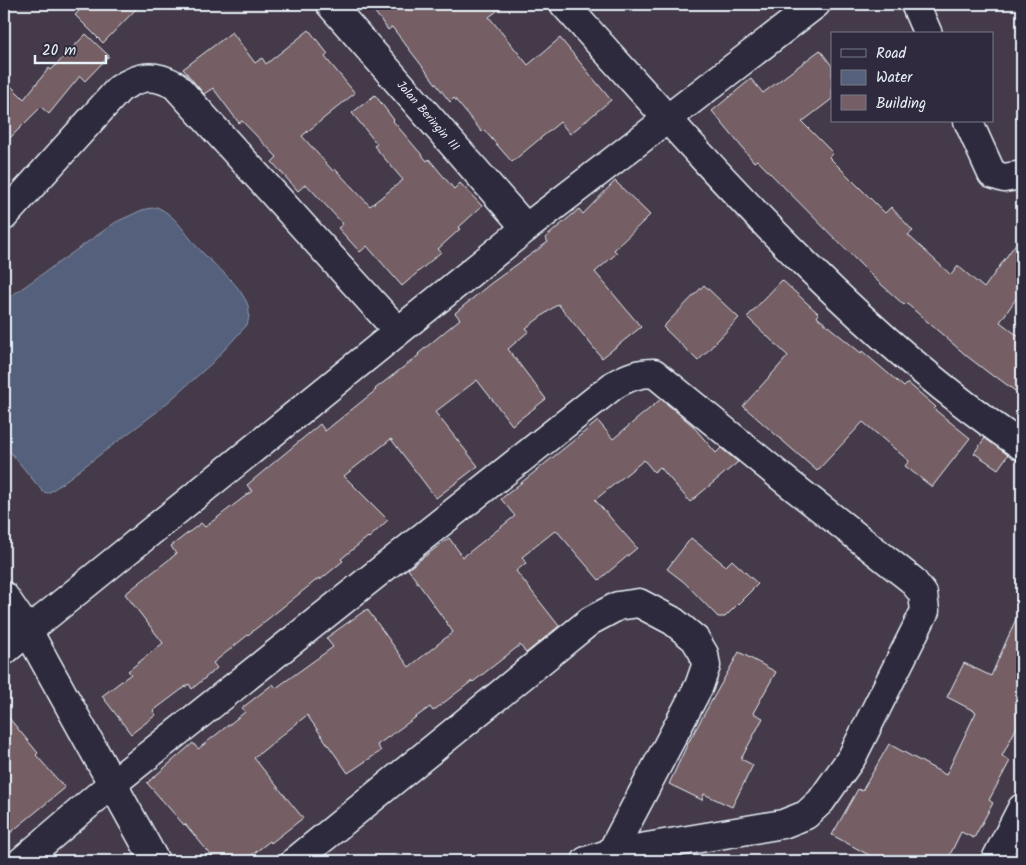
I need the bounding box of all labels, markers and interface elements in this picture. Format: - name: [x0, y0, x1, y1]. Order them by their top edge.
- scale bar: [35, 32, 106, 64]
- legend: [831, 32, 994, 122]
- text: 20 m: [42, 39, 76, 63]
- text: Road: [876, 42, 907, 66]
- text: Water: [876, 66, 913, 90]
- street label: Jalan Beringin III: [392, 76, 464, 156]
- text: Building: [876, 92, 926, 116]

